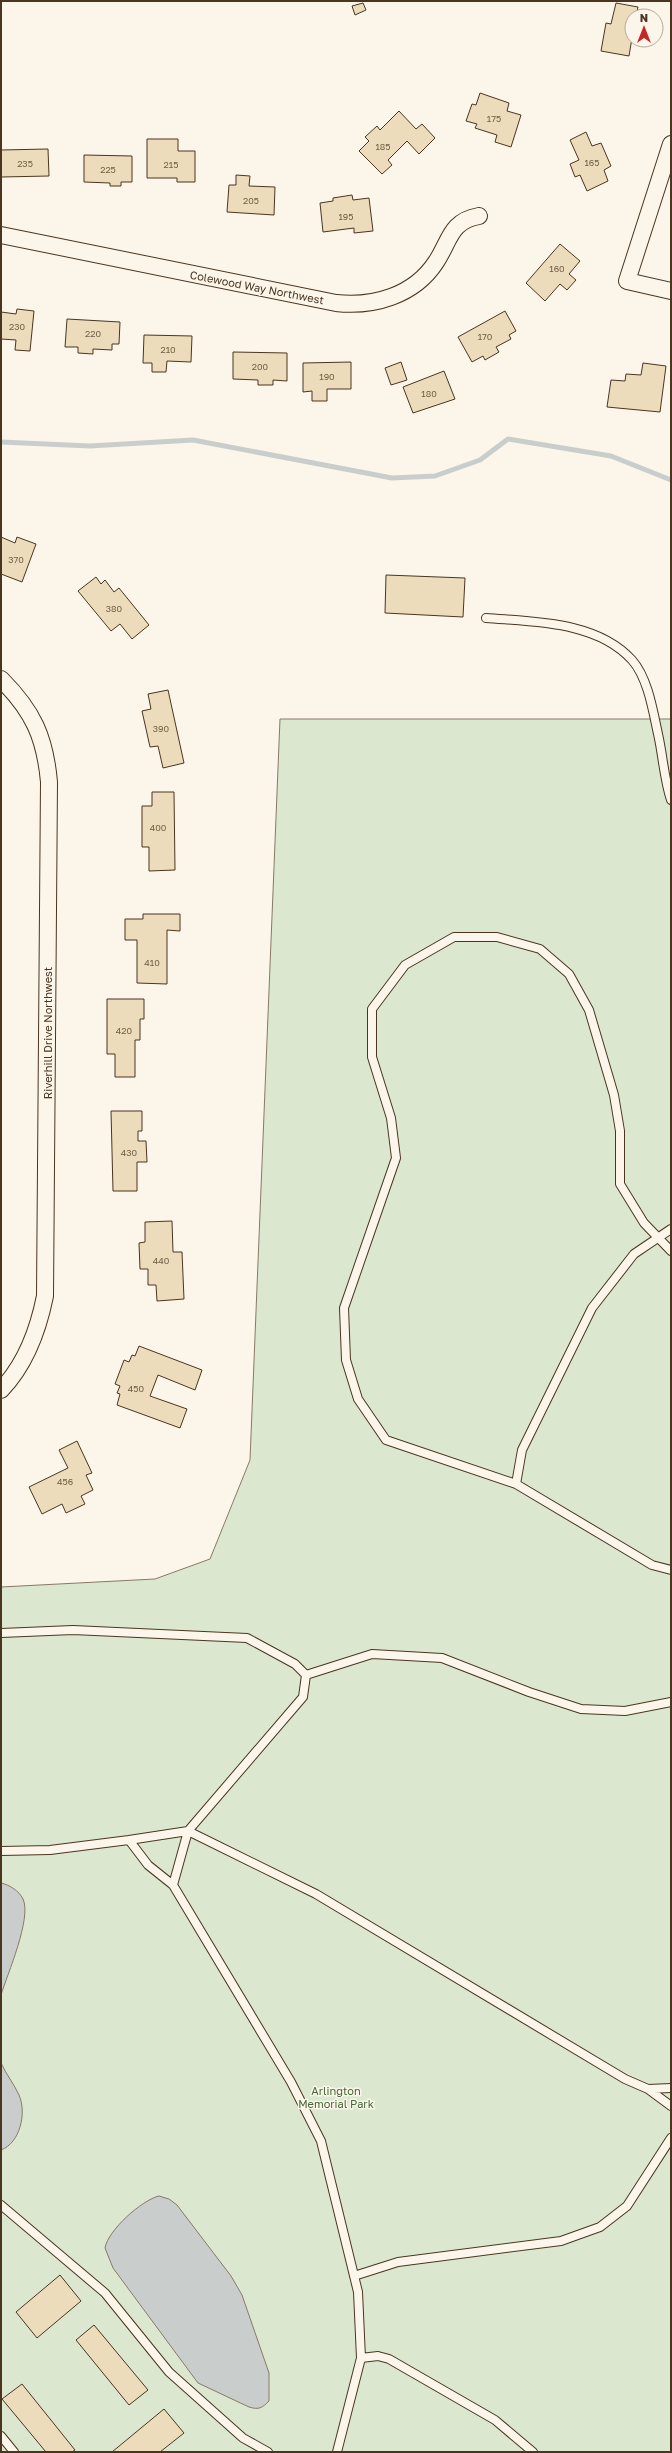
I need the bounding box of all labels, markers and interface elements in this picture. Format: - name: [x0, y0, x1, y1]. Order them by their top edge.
- north arrow: [624, 8, 664, 48]
- text: N: [640, 11, 648, 24]
- house number: 175: [487, 113, 501, 124]
- house number: 185: [375, 141, 391, 152]
- house number: 165: [584, 157, 600, 168]
- house number: 235: [17, 158, 33, 169]
- house number: 215: [164, 159, 178, 170]
- house number: 225: [100, 164, 116, 175]
- house number: 205: [243, 195, 259, 206]
- house number: 195: [338, 211, 354, 222]
- house number: 160: [549, 263, 565, 274]
- street label: Colewood Way Northwest: [189, 268, 325, 306]
- house number: 230: [9, 321, 25, 332]
- house number: 220: [85, 328, 101, 339]
- house number: 170: [478, 331, 493, 342]
- house number: 210: [160, 344, 176, 355]
- house number: 200: [252, 361, 269, 372]
- house number: 190: [319, 371, 335, 382]
- house number: 180: [421, 388, 437, 399]
- house number: 370: [8, 554, 24, 565]
- house number: 380: [106, 603, 123, 614]
- house number: 390: [153, 723, 170, 734]
- house number: 400: [150, 822, 167, 833]
- house number: 410: [144, 957, 160, 968]
- street label: Riverhill Drive Northwest: [41, 967, 54, 1099]
- house number: 420: [116, 1025, 133, 1036]
- house number: 430: [121, 1147, 138, 1158]
- house number: 440: [153, 1255, 170, 1266]
- house number: 450: [128, 1383, 145, 1394]
- house number: 456: [57, 1476, 73, 1487]
- park label: Arlington Memorial Park: [298, 2084, 374, 2110]

